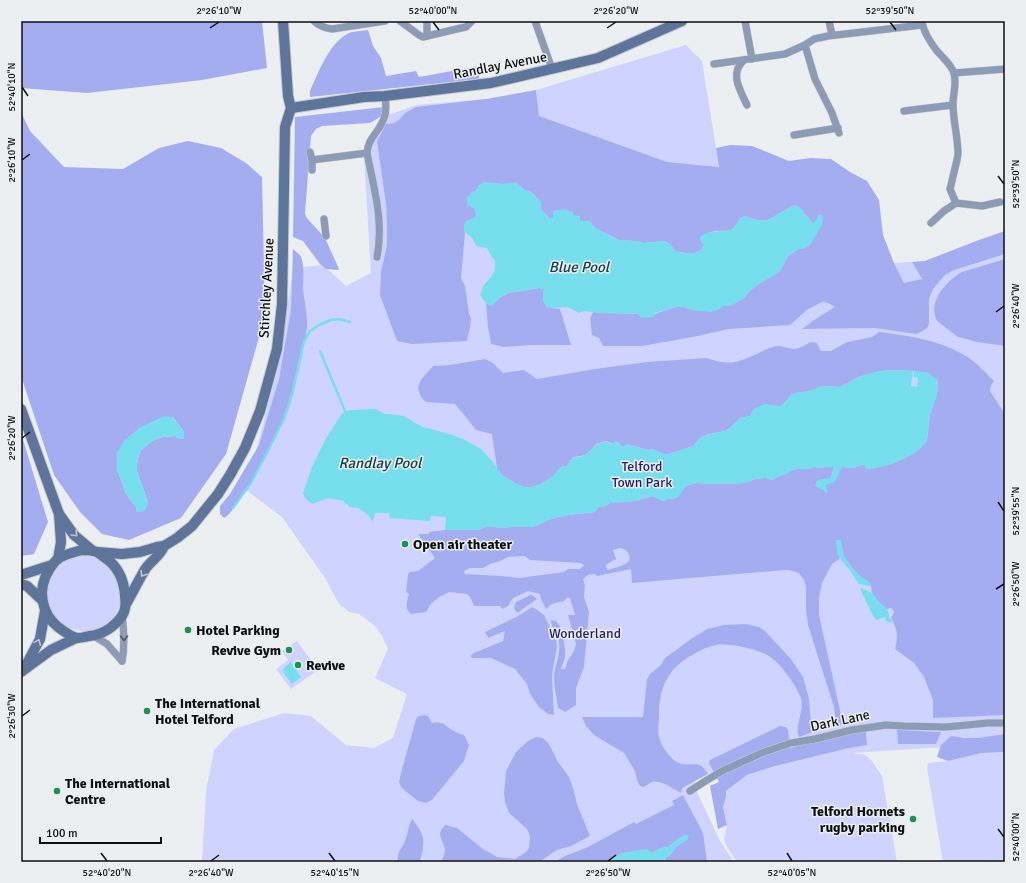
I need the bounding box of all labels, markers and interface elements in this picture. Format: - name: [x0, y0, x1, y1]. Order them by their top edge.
- text: 2°26'10"W: [196, 5, 242, 17]
- text: 52°40'00"N: [409, 5, 457, 17]
- text: 2°26'20"W: [593, 5, 639, 17]
- text: 52°39'50"N: [866, 5, 914, 17]
- street label: Randlay Avenue: [452, 48, 548, 83]
- text: 52°40'10"N: [6, 63, 18, 111]
- text: 2°26'10"W: [6, 137, 18, 183]
- text: 52°39'50"N: [1010, 160, 1022, 208]
- street label: Stirchley Avenue: [255, 238, 278, 338]
- water label: Blue Pool: [549, 258, 611, 276]
- text: 2°26'40"W: [1010, 283, 1022, 329]
- text: 2°26'20"W: [6, 415, 18, 461]
- water label: Randlay Pool: [339, 454, 423, 472]
- park label: Telford Town Park: [612, 458, 672, 491]
- text: 52°39'55"N: [1010, 487, 1022, 535]
- one-way arrow: [70, 529, 77, 537]
- place label: Open air theater: [413, 536, 513, 553]
- marker: Open air theater: [400, 539, 410, 549]
- text: 2°26'50"W: [1010, 561, 1022, 607]
- one-way arrow: [140, 570, 147, 577]
- place label: Hotel Parking: [196, 622, 280, 639]
- marker: Hotel Parking: [183, 625, 193, 635]
- park label: Wonderland: [549, 625, 621, 642]
- one-way arrow: [119, 635, 128, 641]
- one-way arrow: [33, 638, 41, 646]
- place label: Revive Gym: [211, 642, 281, 659]
- marker: Revive Gym: [284, 645, 294, 655]
- place label: Revive: [306, 657, 345, 674]
- marker: Revive: [293, 660, 303, 670]
- text: 2°26'30"W: [6, 693, 18, 739]
- place label: The International Hotel Telford: [155, 695, 261, 728]
- marker: The International Hotel Telford: [142, 706, 152, 716]
- street label: Dark Lane: [809, 706, 871, 735]
- place label: The International Centre: [65, 775, 171, 808]
- marker: The International Centre: [52, 786, 62, 796]
- place label: Telford Hornets rugby parking: [811, 803, 905, 836]
- text: 52°40'00"N: [1010, 813, 1022, 861]
- marker: Telford Hornets rugby parking: [908, 814, 918, 824]
- scale bar: [40, 819, 161, 845]
- text: 100 m: [46, 826, 78, 841]
- text: 52°40'20"N: [83, 867, 131, 879]
- text: 2°26'40"W: [188, 867, 234, 879]
- text: 52°40'15"N: [311, 867, 359, 879]
- text: 2°26'50"W: [585, 867, 631, 879]
- text: 52°40'05"N: [768, 867, 816, 879]

